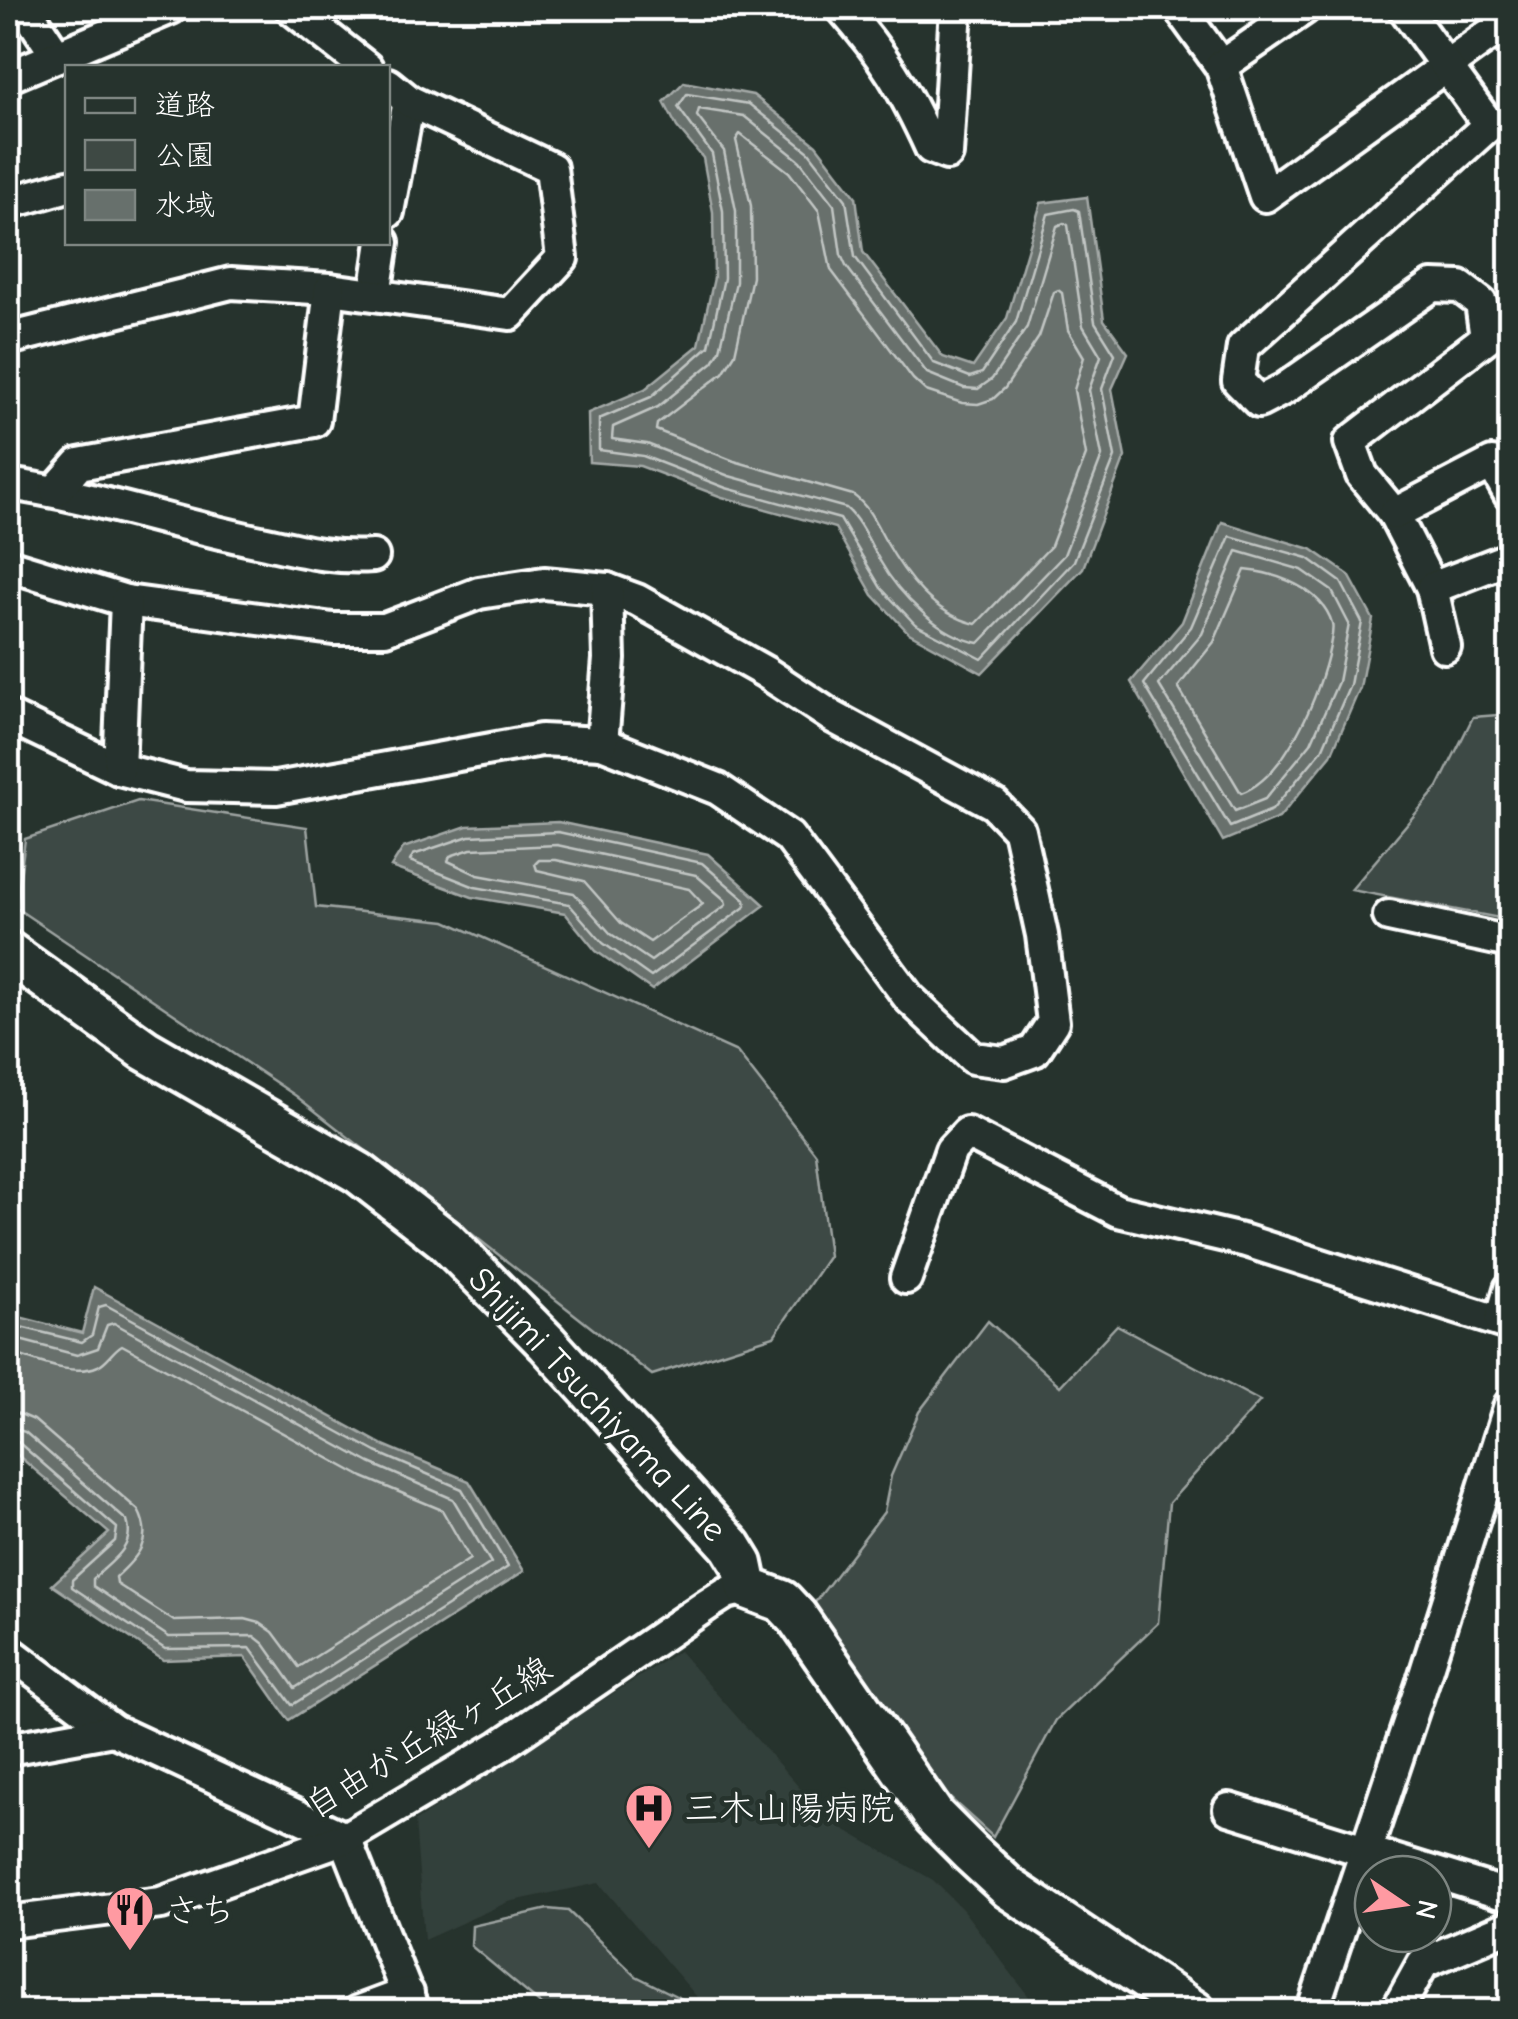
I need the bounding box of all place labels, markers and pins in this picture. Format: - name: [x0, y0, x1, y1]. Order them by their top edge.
- hospital icon: 三木山陽病院: [623, 1782, 675, 1850]
- place label: 三木山陽病院: [684, 1788, 894, 1829]
- restaurant icon: さち: [104, 1884, 156, 1952]
- place label: さち: [165, 1890, 235, 1931]

